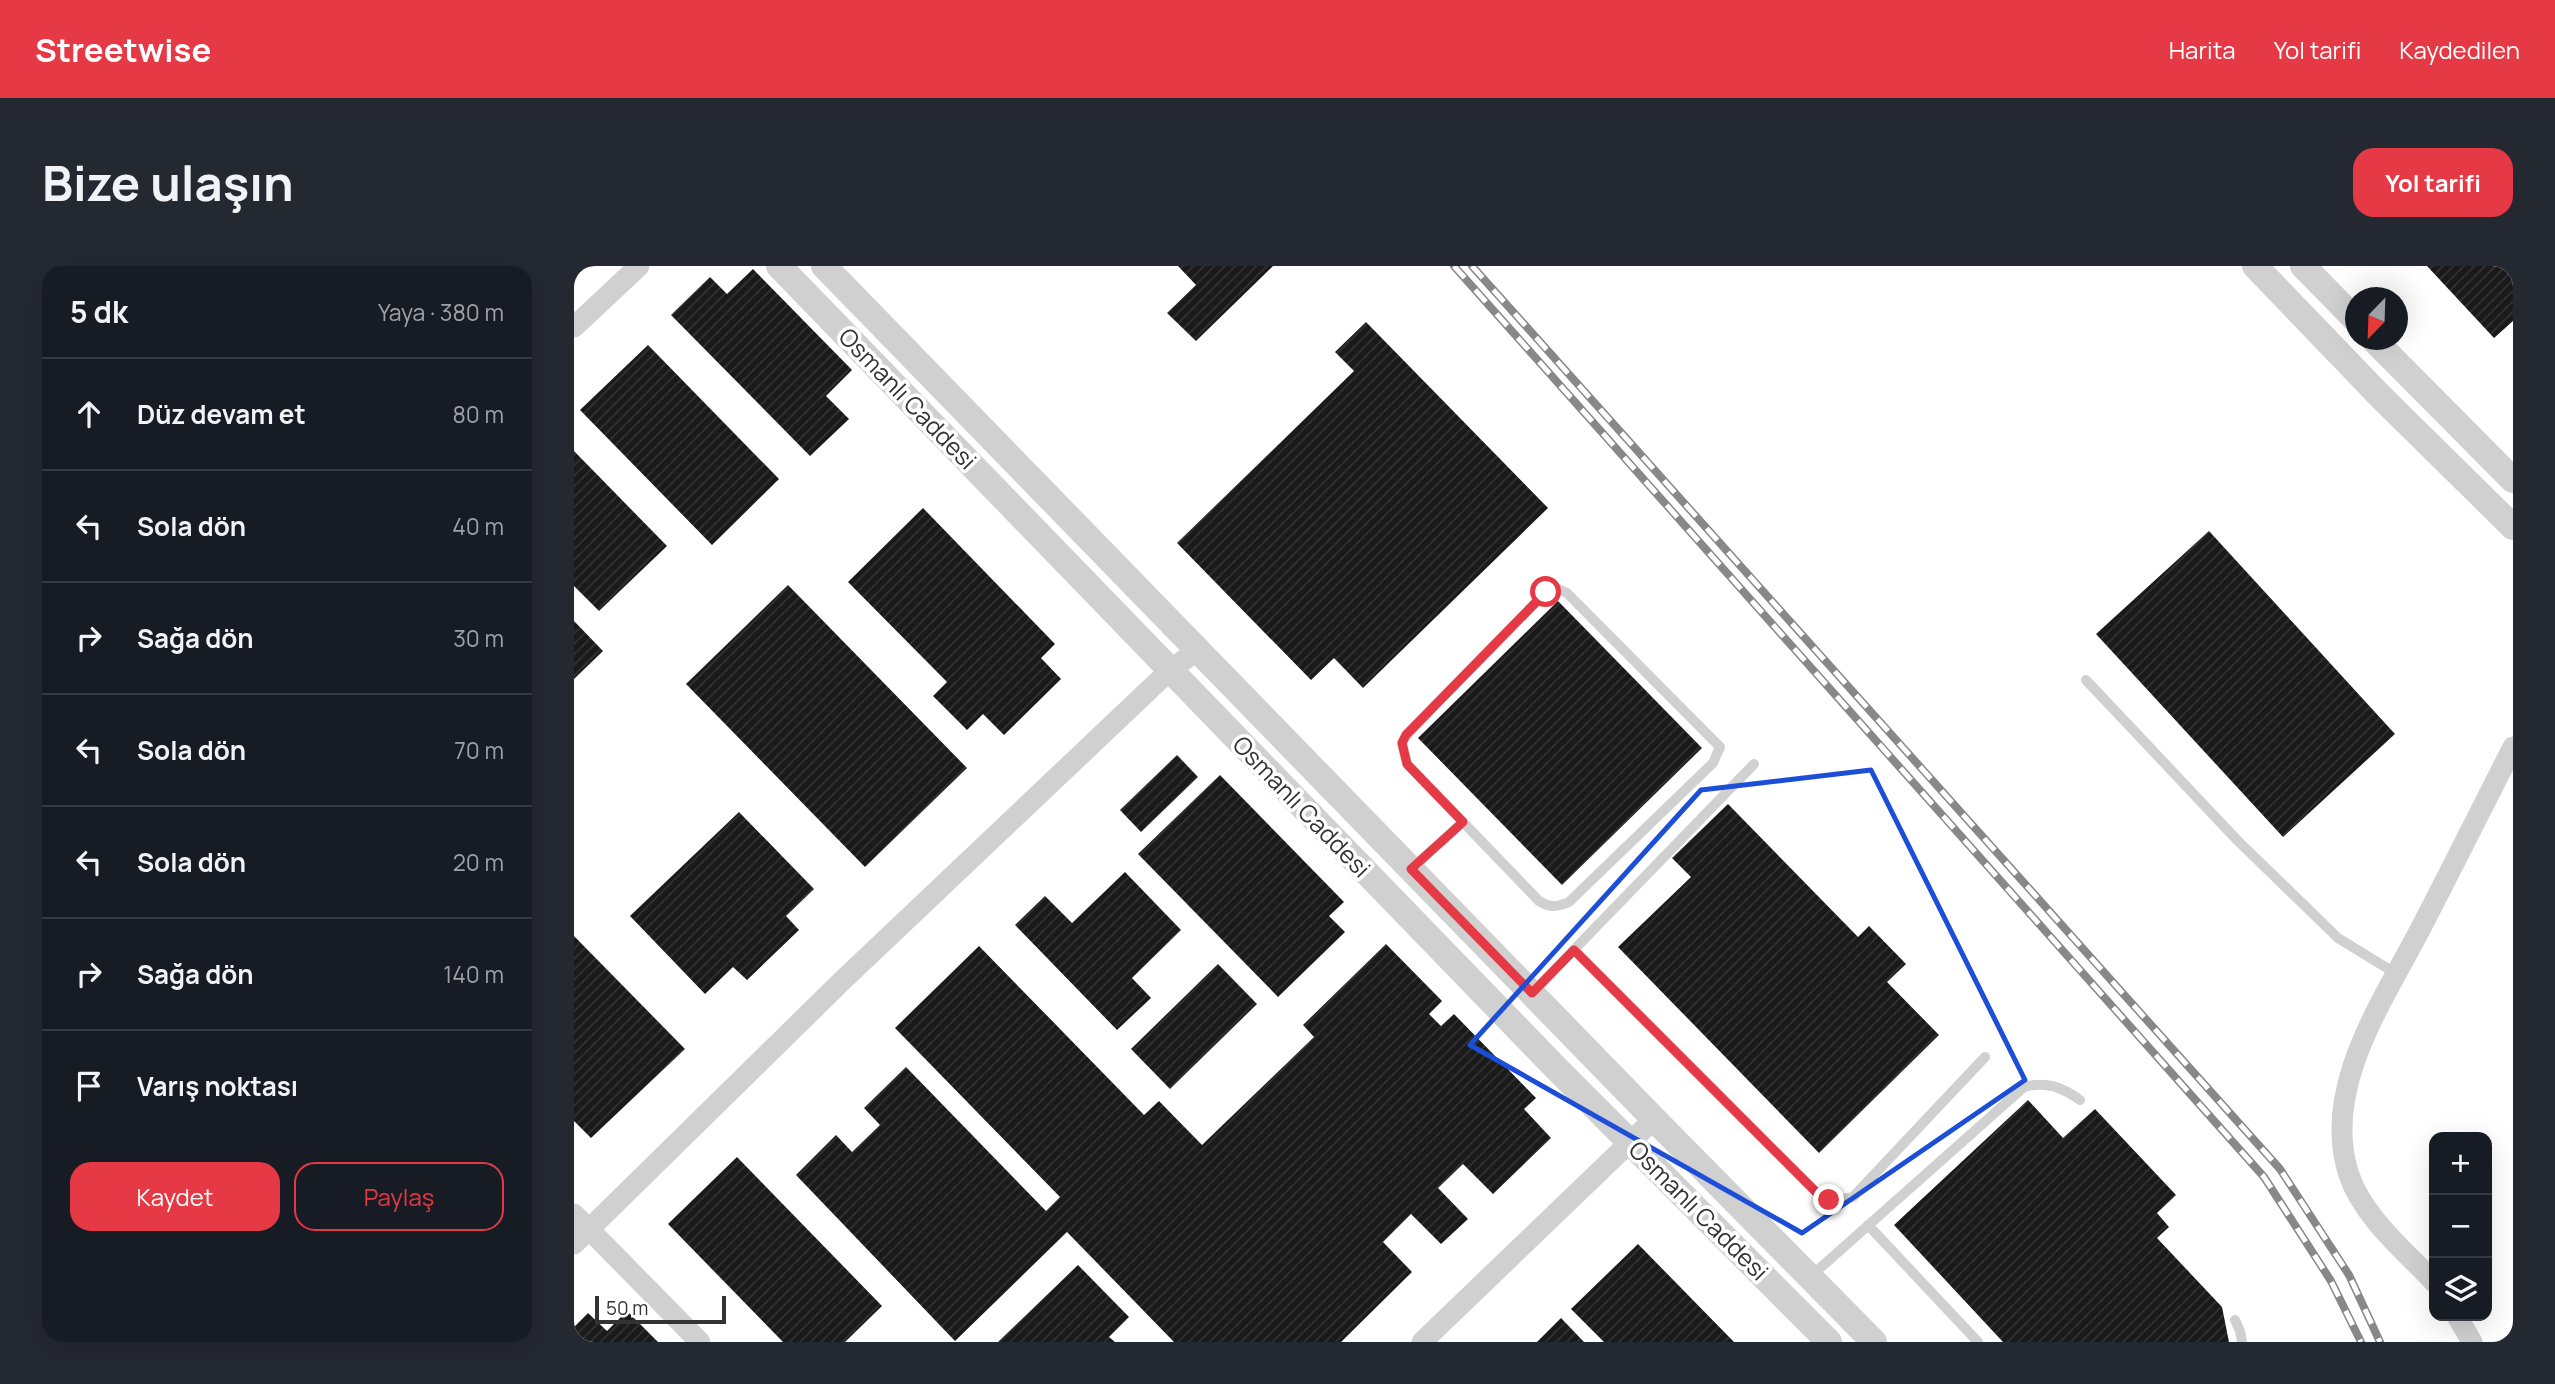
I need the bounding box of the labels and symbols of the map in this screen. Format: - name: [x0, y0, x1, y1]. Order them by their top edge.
- north arrow: [2345, 287, 2408, 350]
- street label: Osmanlı Caddesi: [832, 320, 984, 476]
- route start: [1530, 576, 1561, 607]
- street label: Osmanlı Caddesi: [1226, 728, 1378, 884]
- street label: Osmanlı Caddesi: [1622, 1133, 1776, 1287]
- route end: [1813, 1184, 1844, 1215]
- scale bar: [595, 1293, 726, 1325]

